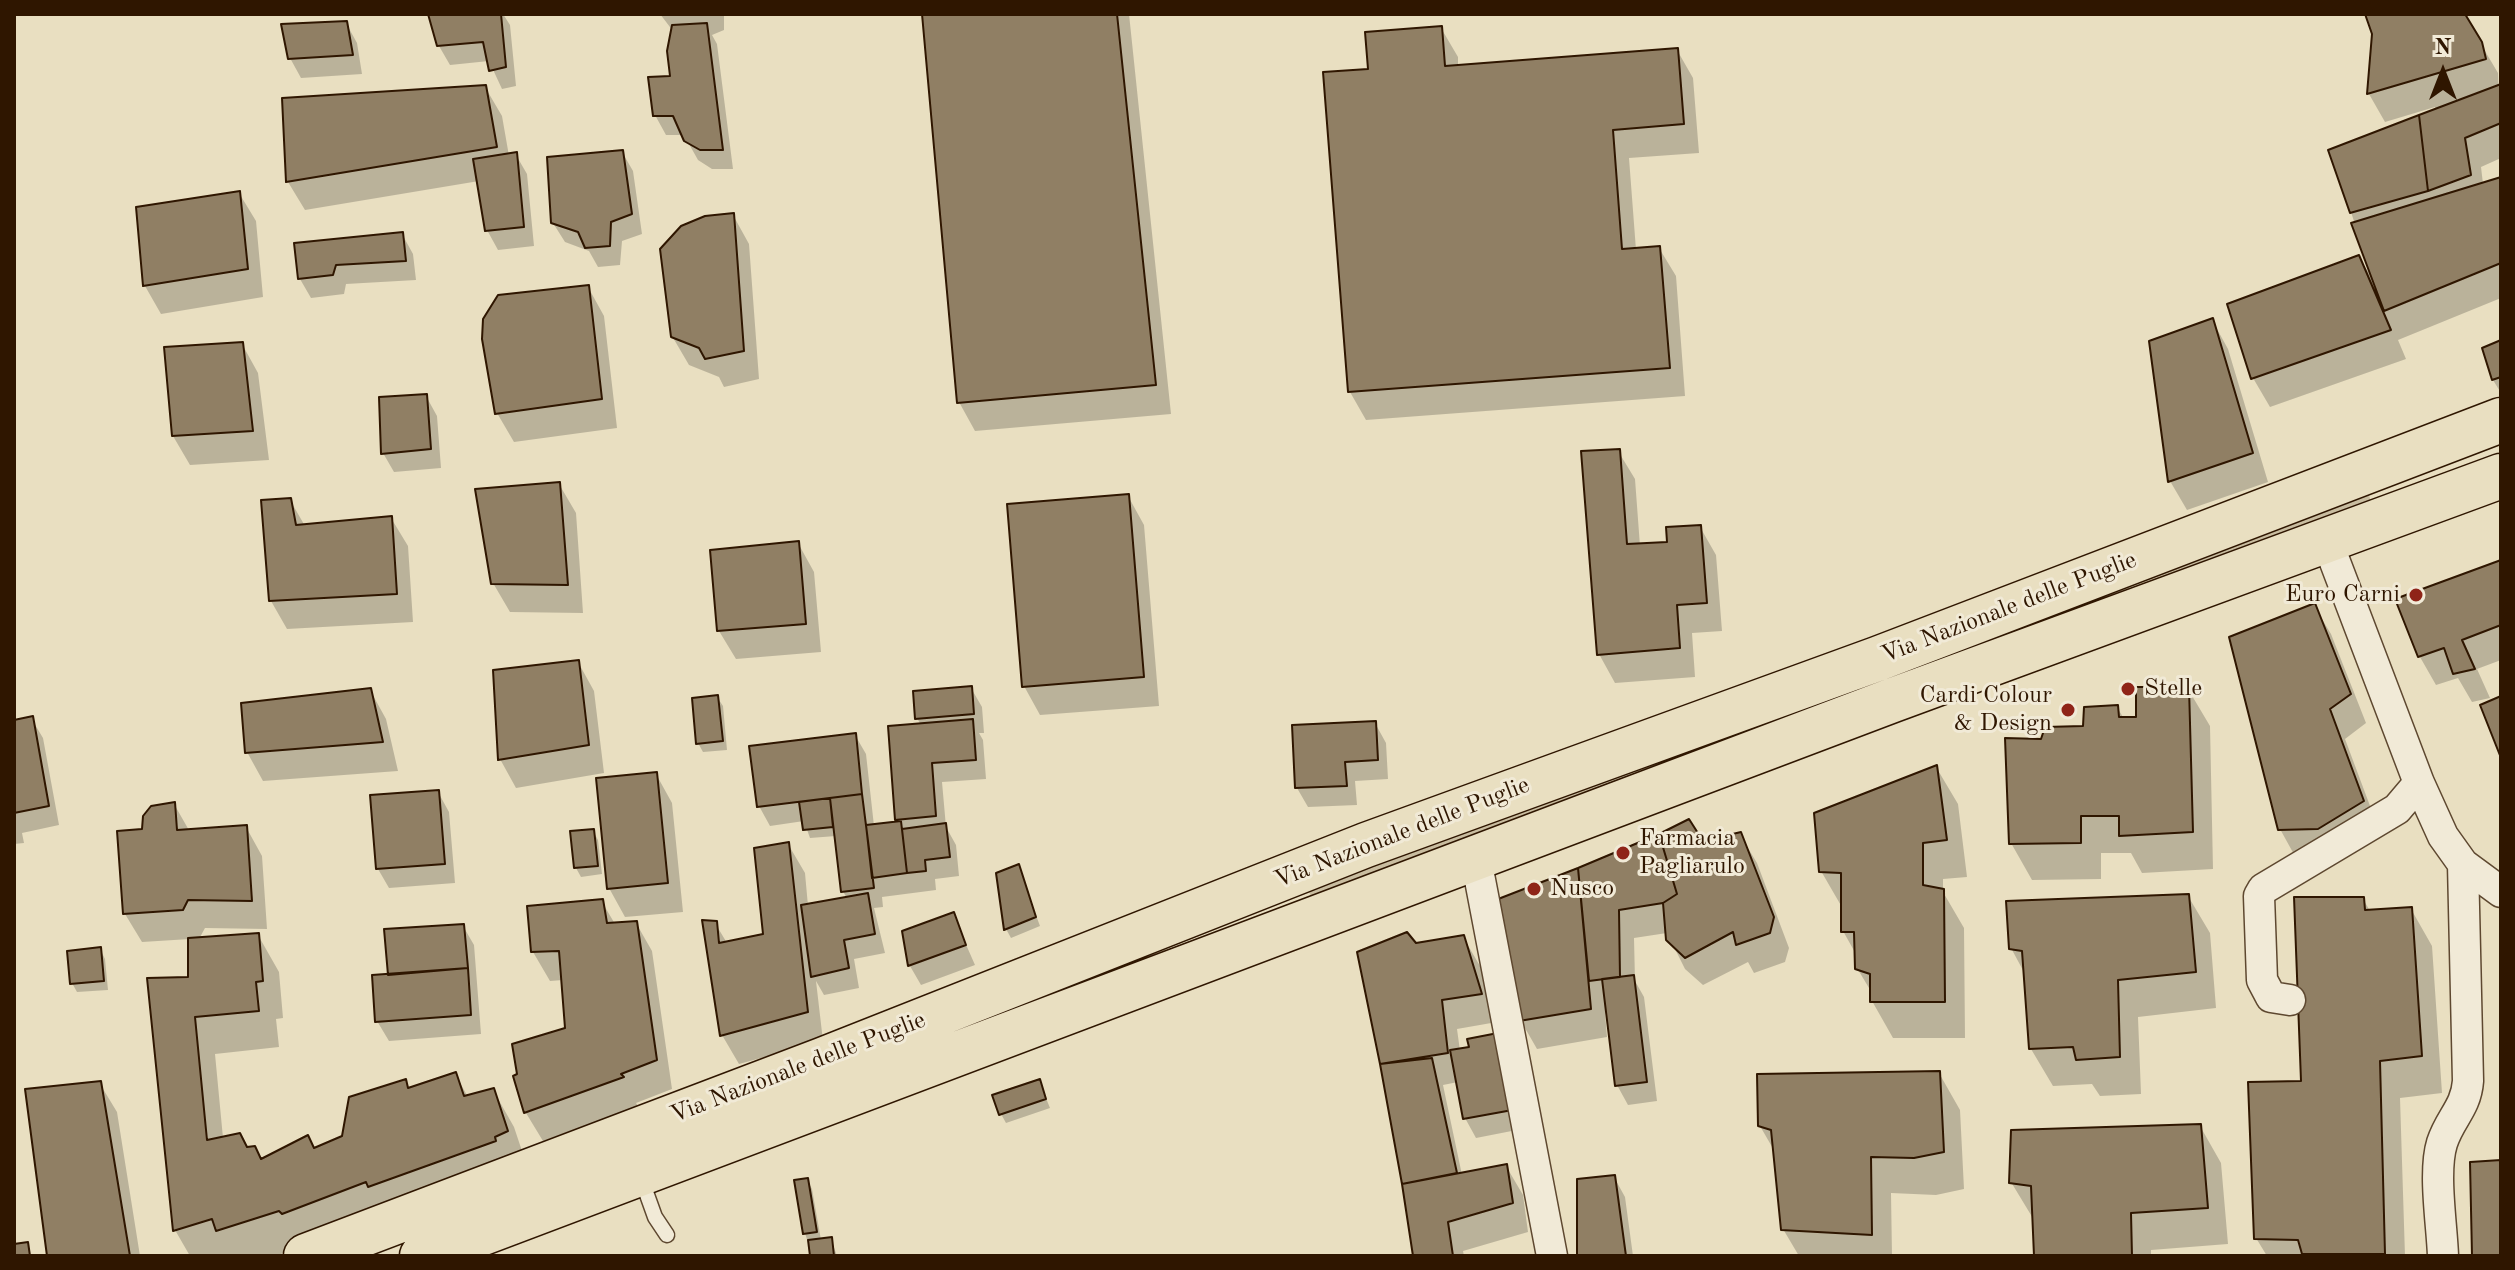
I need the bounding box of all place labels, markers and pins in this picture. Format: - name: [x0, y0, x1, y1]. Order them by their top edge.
- place label: Euro Carni: [2285, 581, 2400, 609]
- marker: Euro Carni: [2407, 586, 2425, 604]
- place label: Stelle: [2144, 675, 2202, 703]
- marker: Stelle: [2119, 680, 2137, 698]
- place label: Cardi Colour & Design: [1919, 682, 2052, 738]
- marker: Cardi Colour & Design: [2059, 701, 2077, 719]
- place label: Farmacia Pagliarulo: [1639, 825, 1745, 881]
- marker: Farmacia Pagliarulo: [1614, 844, 1632, 862]
- place label: Nusco: [1550, 875, 1614, 903]
- marker: Nusco: [1525, 880, 1543, 898]

